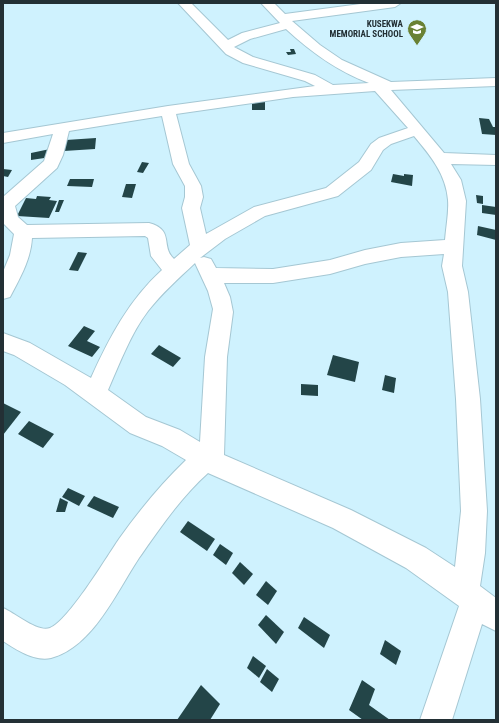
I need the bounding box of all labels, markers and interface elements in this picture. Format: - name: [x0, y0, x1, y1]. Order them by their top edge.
- school or university icon: KUSEKWA MEMORIAL SCHOOL: [406, 18, 428, 46]
- place label: KUSEKWA MEMORIAL SCHOOL: [330, 19, 404, 39]

